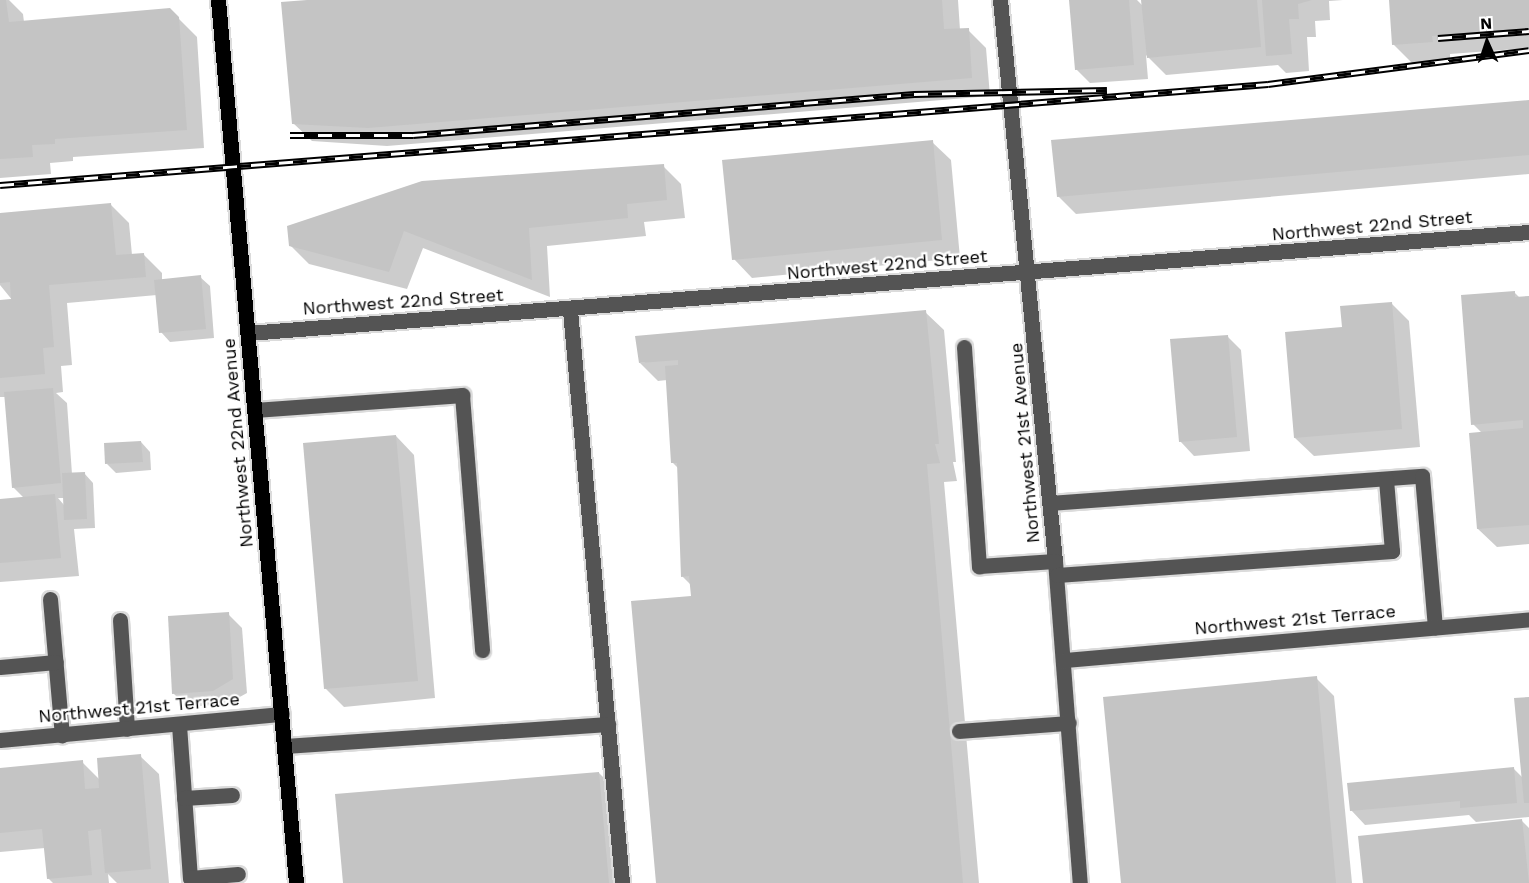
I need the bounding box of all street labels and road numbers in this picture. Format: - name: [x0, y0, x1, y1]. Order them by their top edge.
- street label: Northwest 22nd Street: [1271, 206, 1473, 246]
- street label: Northwest 22nd Street: [786, 245, 988, 285]
- street label: Northwest 22nd Street: [302, 284, 504, 320]
- street label: Northwest 22nd Avenue: [218, 337, 258, 549]
- street label: Northwest 21st Avenue: [1005, 342, 1045, 544]
- street label: Northwest 21st Terrace: [1193, 600, 1397, 640]
- street label: Northwest 21st Terrace: [37, 688, 241, 728]

